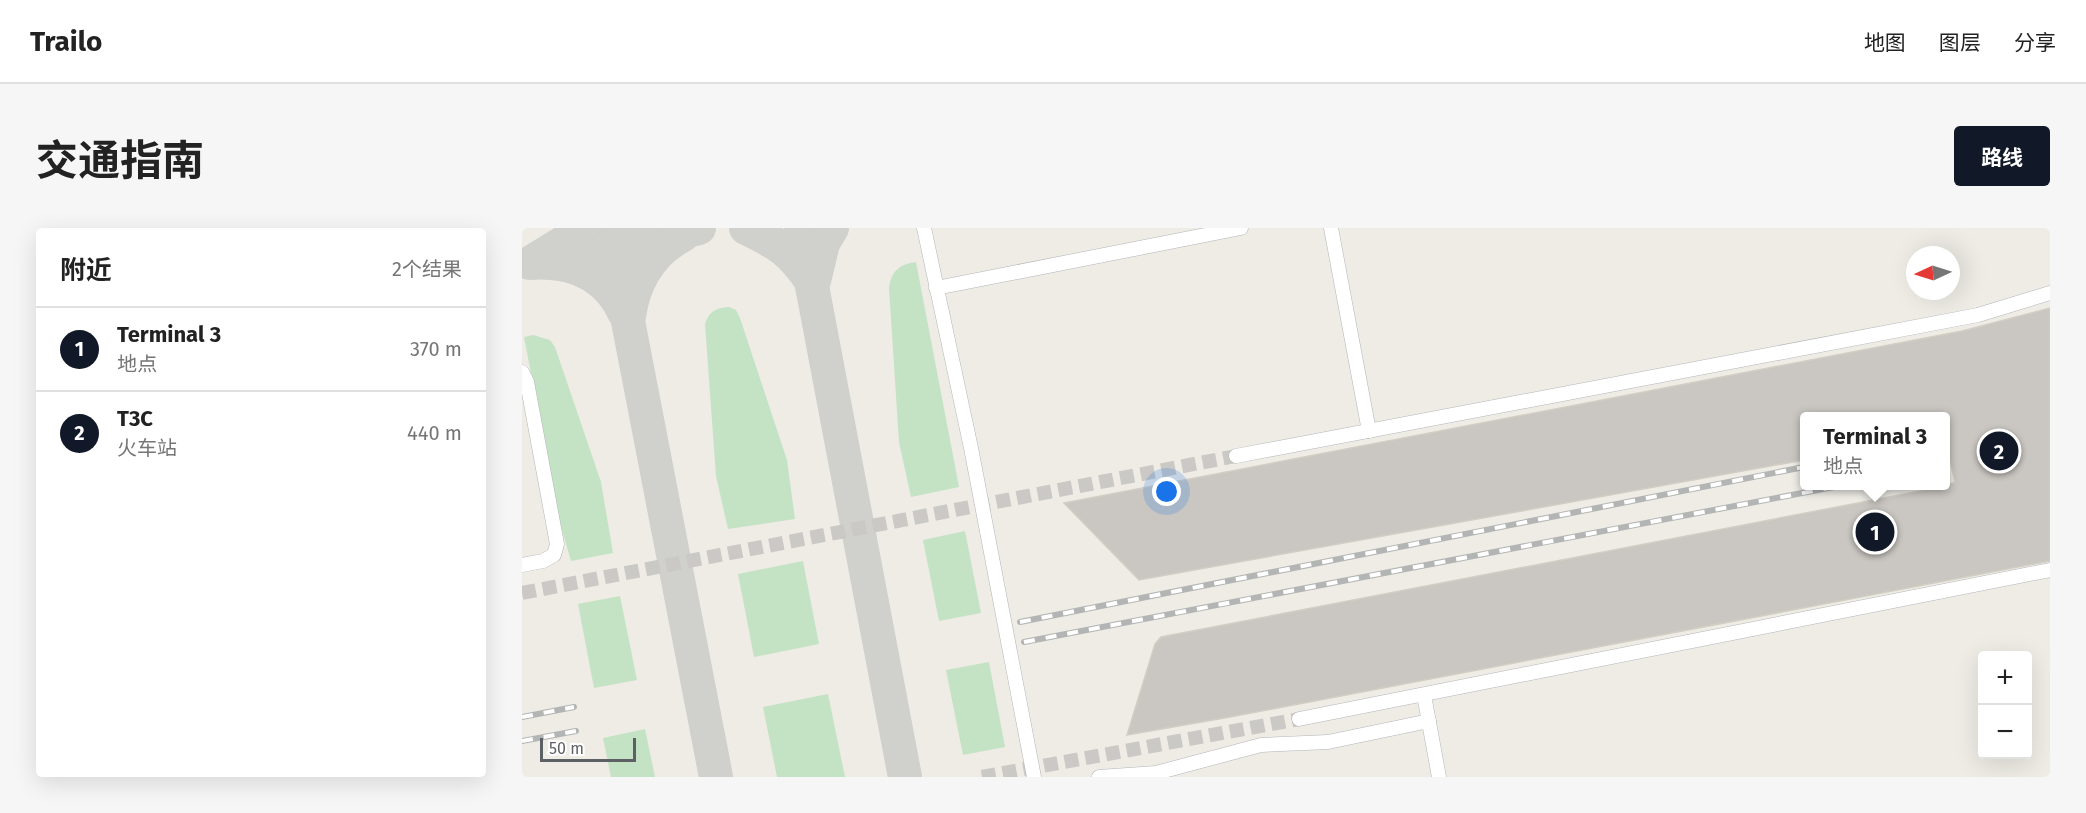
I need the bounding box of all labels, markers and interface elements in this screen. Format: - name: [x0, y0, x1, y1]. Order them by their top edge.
- text: Trailo: [30, 25, 102, 58]
- text: 地图: [1864, 30, 1906, 56]
- text: 图层: [1939, 30, 1981, 56]
- text: 分享: [2014, 30, 2056, 56]
- button: 路线: [1954, 126, 2050, 186]
- text: 交通指南: [36, 136, 204, 186]
- north arrow: [1906, 246, 1960, 300]
- text: 附近: [60, 255, 112, 286]
- text: 2个结果: [392, 257, 462, 281]
- text: Terminal 3: [117, 321, 221, 348]
- text: 1: [75, 337, 84, 361]
- text: 370 m: [410, 337, 462, 361]
- text: 地点: [117, 352, 157, 376]
- text: T3C: [117, 405, 153, 432]
- popup: [1800, 412, 1950, 490]
- text: 2: [74, 421, 85, 445]
- text: 440 m: [407, 421, 462, 445]
- text: Terminal 3: [1823, 423, 1927, 450]
- pin: 2: [1980, 428, 2018, 474]
- text: 火车站: [117, 436, 177, 460]
- text: 地点: [1823, 454, 1863, 478]
- your location: [1152, 477, 1181, 506]
- pin: 1: [1856, 510, 1894, 554]
- map controls: [1978, 651, 2032, 759]
- button: +: [1978, 651, 2032, 705]
- button: −: [1978, 705, 2032, 759]
- scale bar: [540, 735, 636, 762]
- text: 50 m: [549, 739, 584, 758]

